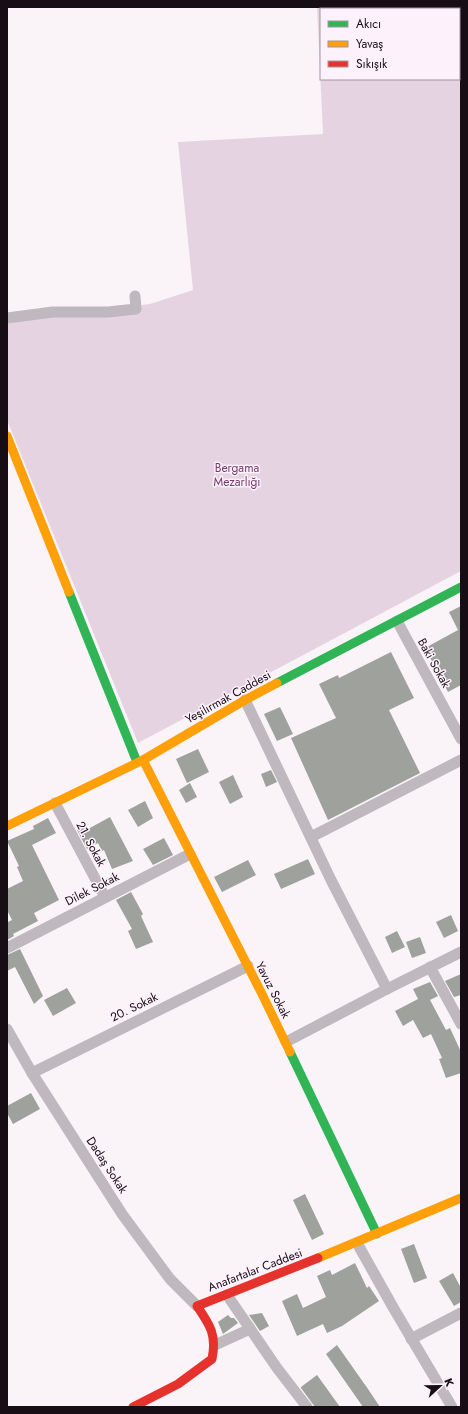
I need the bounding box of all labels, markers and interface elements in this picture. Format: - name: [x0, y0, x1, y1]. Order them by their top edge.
- legend: [320, 8, 460, 80]
- text: Akıcı: [356, 15, 381, 33]
- text: Yavaş: [356, 35, 383, 53]
- text: Sıkışık: [356, 55, 388, 73]
- park label: Bergama Mezarlığı: [214, 459, 260, 491]
- street label: Baki Sokak: [413, 635, 455, 692]
- street label: Yeşilırmak Caddesi: [182, 666, 274, 728]
- street label: 21. Sokak: [72, 818, 111, 870]
- street label: Dilek Sokak: [62, 867, 123, 910]
- street label: Yavuz Sokak: [251, 959, 295, 1022]
- street label: 20. Sokak: [107, 987, 161, 1026]
- street label: Dadaş Sokak: [82, 1133, 132, 1198]
- street label: Anafartalar Caddesi: [205, 1244, 305, 1296]
- north arrow: [420, 1366, 460, 1406]
- text: K: [440, 1376, 458, 1389]

